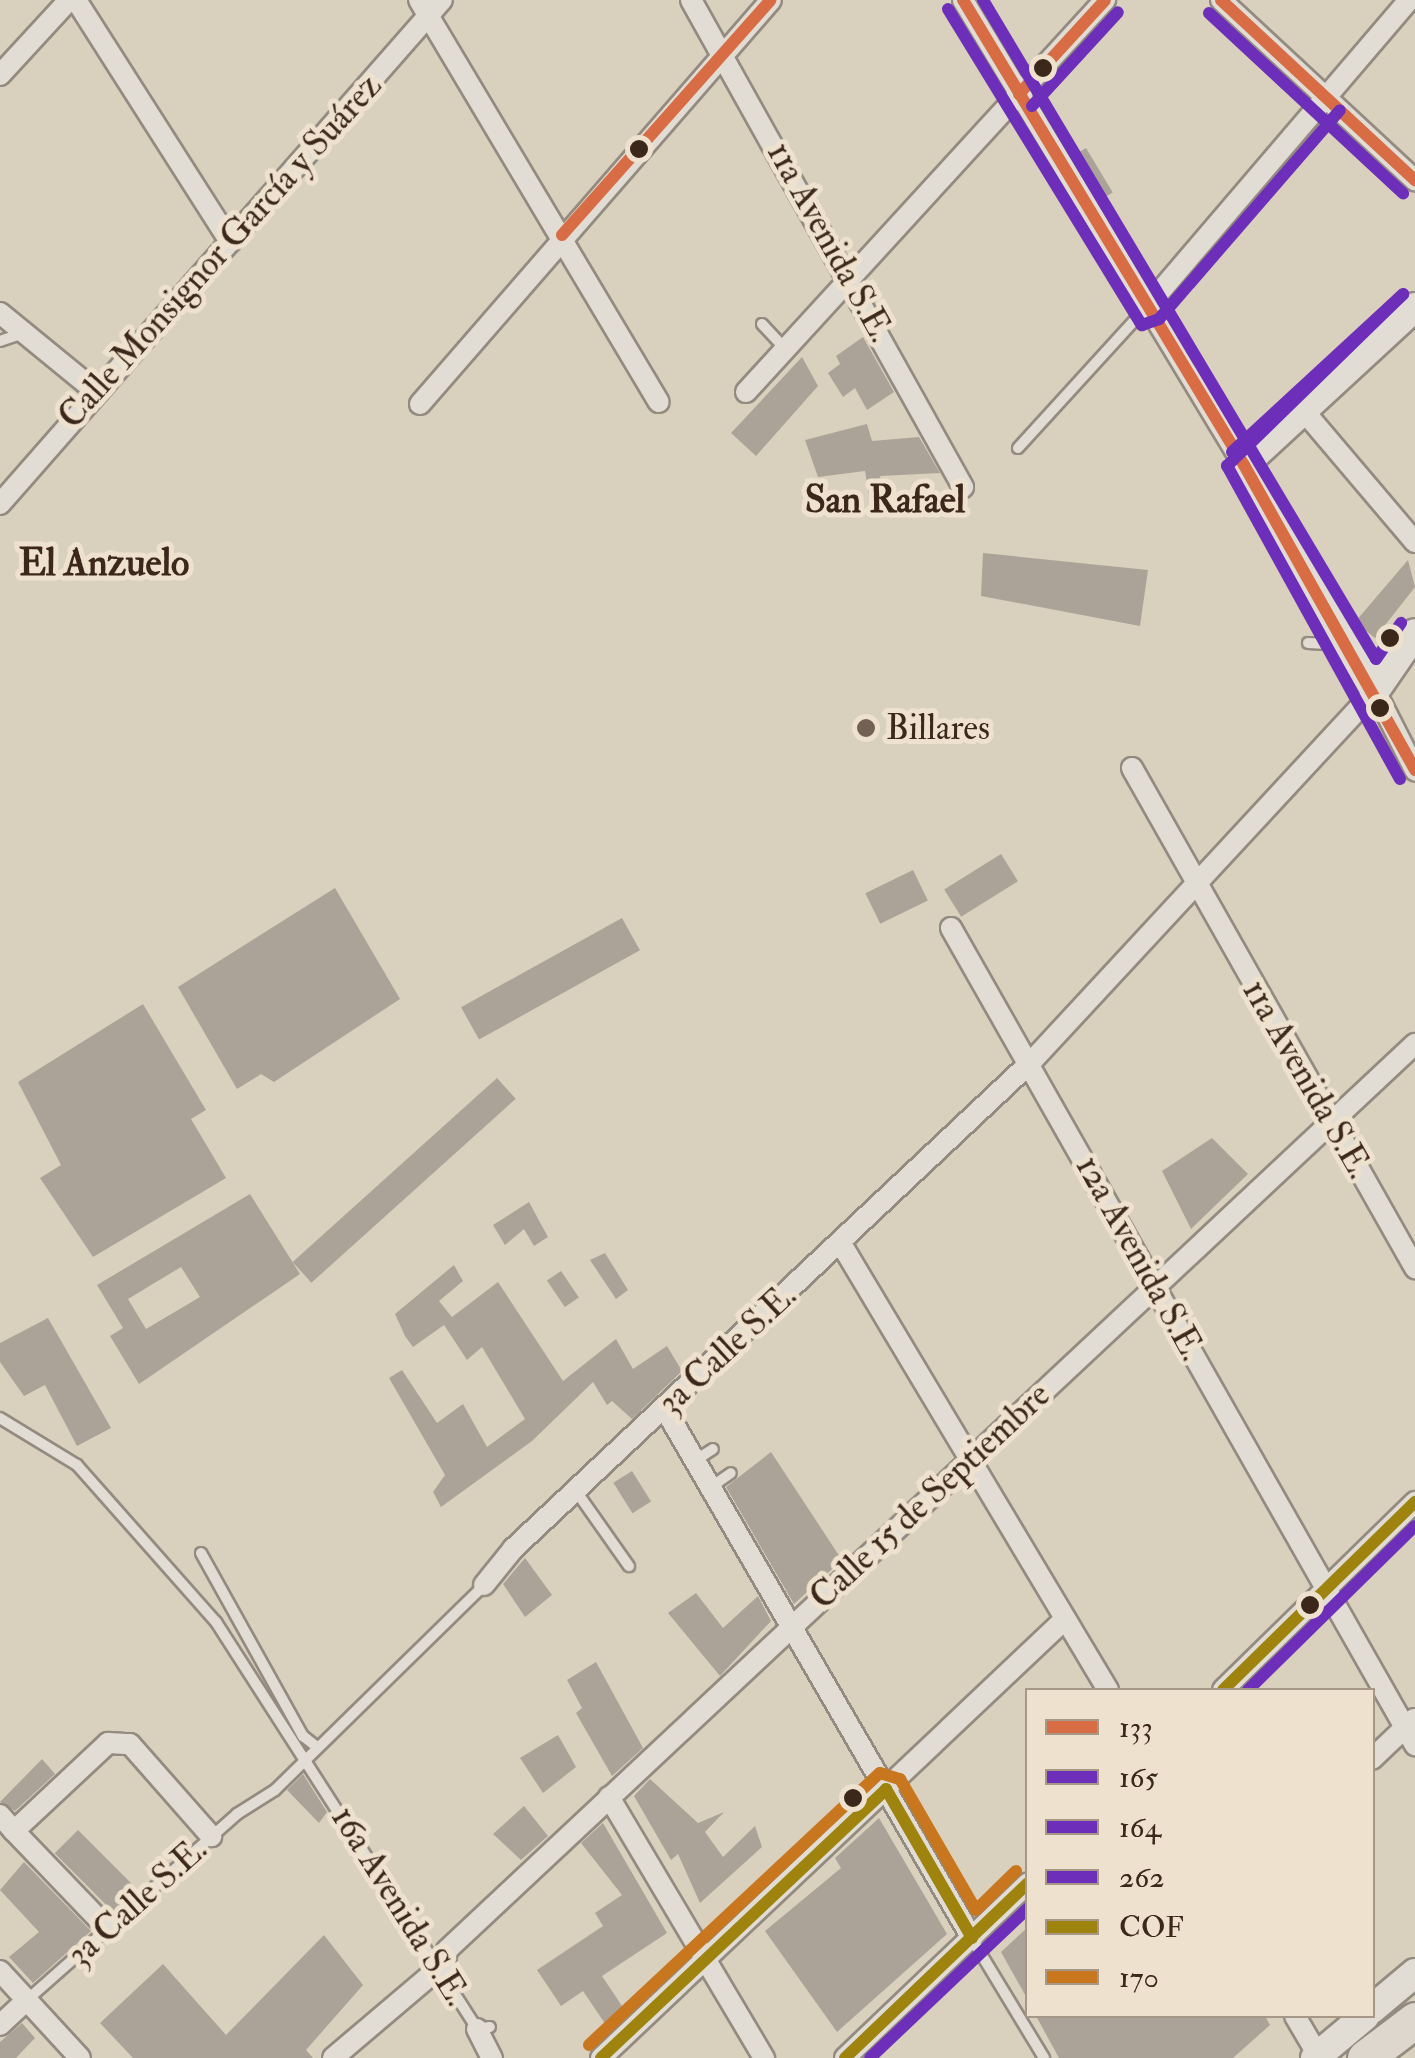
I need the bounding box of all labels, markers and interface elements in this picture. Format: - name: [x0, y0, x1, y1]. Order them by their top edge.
- unlabelled marker: [1033, 58, 1053, 78]
- street label: Calle Monsignor García y Suárez: [50, 65, 390, 437]
- street label: 11a Avenida S.E.: [758, 135, 902, 349]
- unlabelled marker: [629, 139, 649, 159]
- district label: San Rafael: [805, 478, 965, 524]
- district label: El Anzuelo: [19, 541, 189, 587]
- unlabelled marker: [1380, 628, 1400, 648]
- unlabelled marker: [1370, 698, 1390, 718]
- place label: Billares: [886, 707, 990, 749]
- marker: Billares: [855, 717, 877, 739]
- street label: 11a Avenida S.E.: [1233, 972, 1381, 1186]
- street label: 12a Avenida S.E.: [1067, 1149, 1213, 1367]
- street label: 3a Calle S.E.: [649, 1275, 805, 1423]
- street label: Calle 15 de Septiembre: [801, 1374, 1059, 1618]
- unlabelled marker: [1300, 1595, 1320, 1615]
- legend: [1025, 1688, 1375, 2018]
- text: 133: [1119, 1709, 1153, 1746]
- text: 165: [1119, 1759, 1158, 1796]
- unlabelled marker: [843, 1788, 863, 1808]
- street label: 16a Avenida S.E.: [322, 1799, 478, 2013]
- text: 164: [1119, 1809, 1161, 1846]
- street label: 3a Calle S.E.: [59, 1829, 215, 1975]
- text: 262: [1119, 1859, 1165, 1896]
- text: COF: [1119, 1909, 1184, 1946]
- text: 170: [1119, 1959, 1159, 1996]

